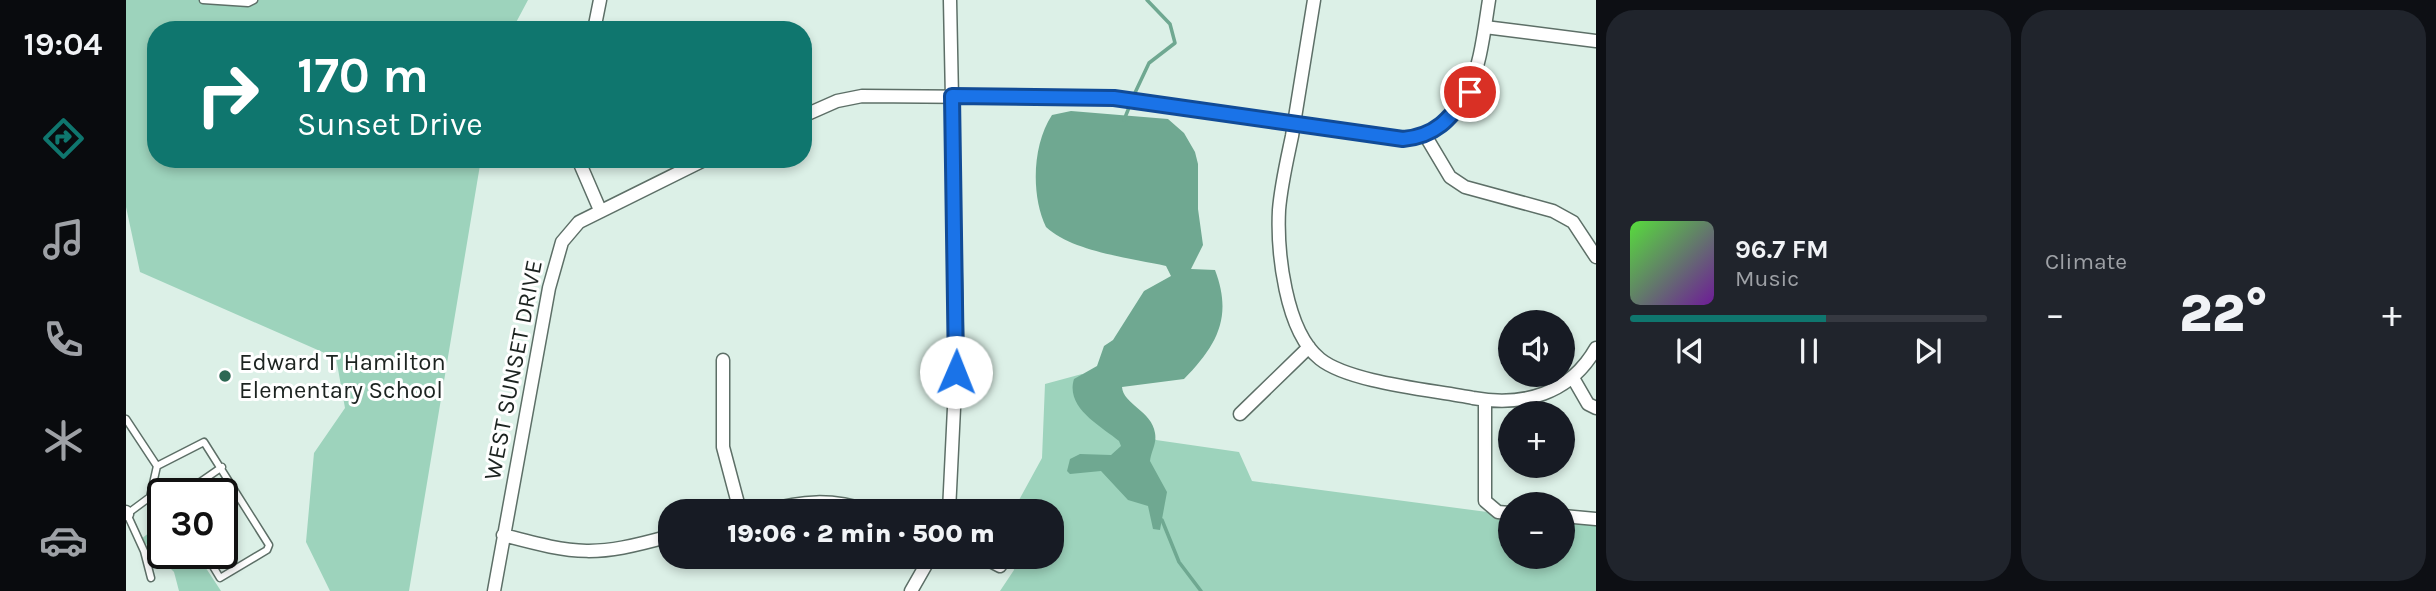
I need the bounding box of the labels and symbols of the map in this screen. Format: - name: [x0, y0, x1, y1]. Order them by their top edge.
- pin: [1440, 62, 1500, 122]
- street label: WEST SUNSET DRIVE: [478, 258, 548, 482]
- position arrow: [919, 335, 993, 409]
- place label: Edward T Hamilton Elementary School: [239, 348, 446, 404]
- marker: Edward T Hamilton Elementary School: [217, 368, 233, 384]
- speed limit sign: 30: [147, 478, 238, 569]

